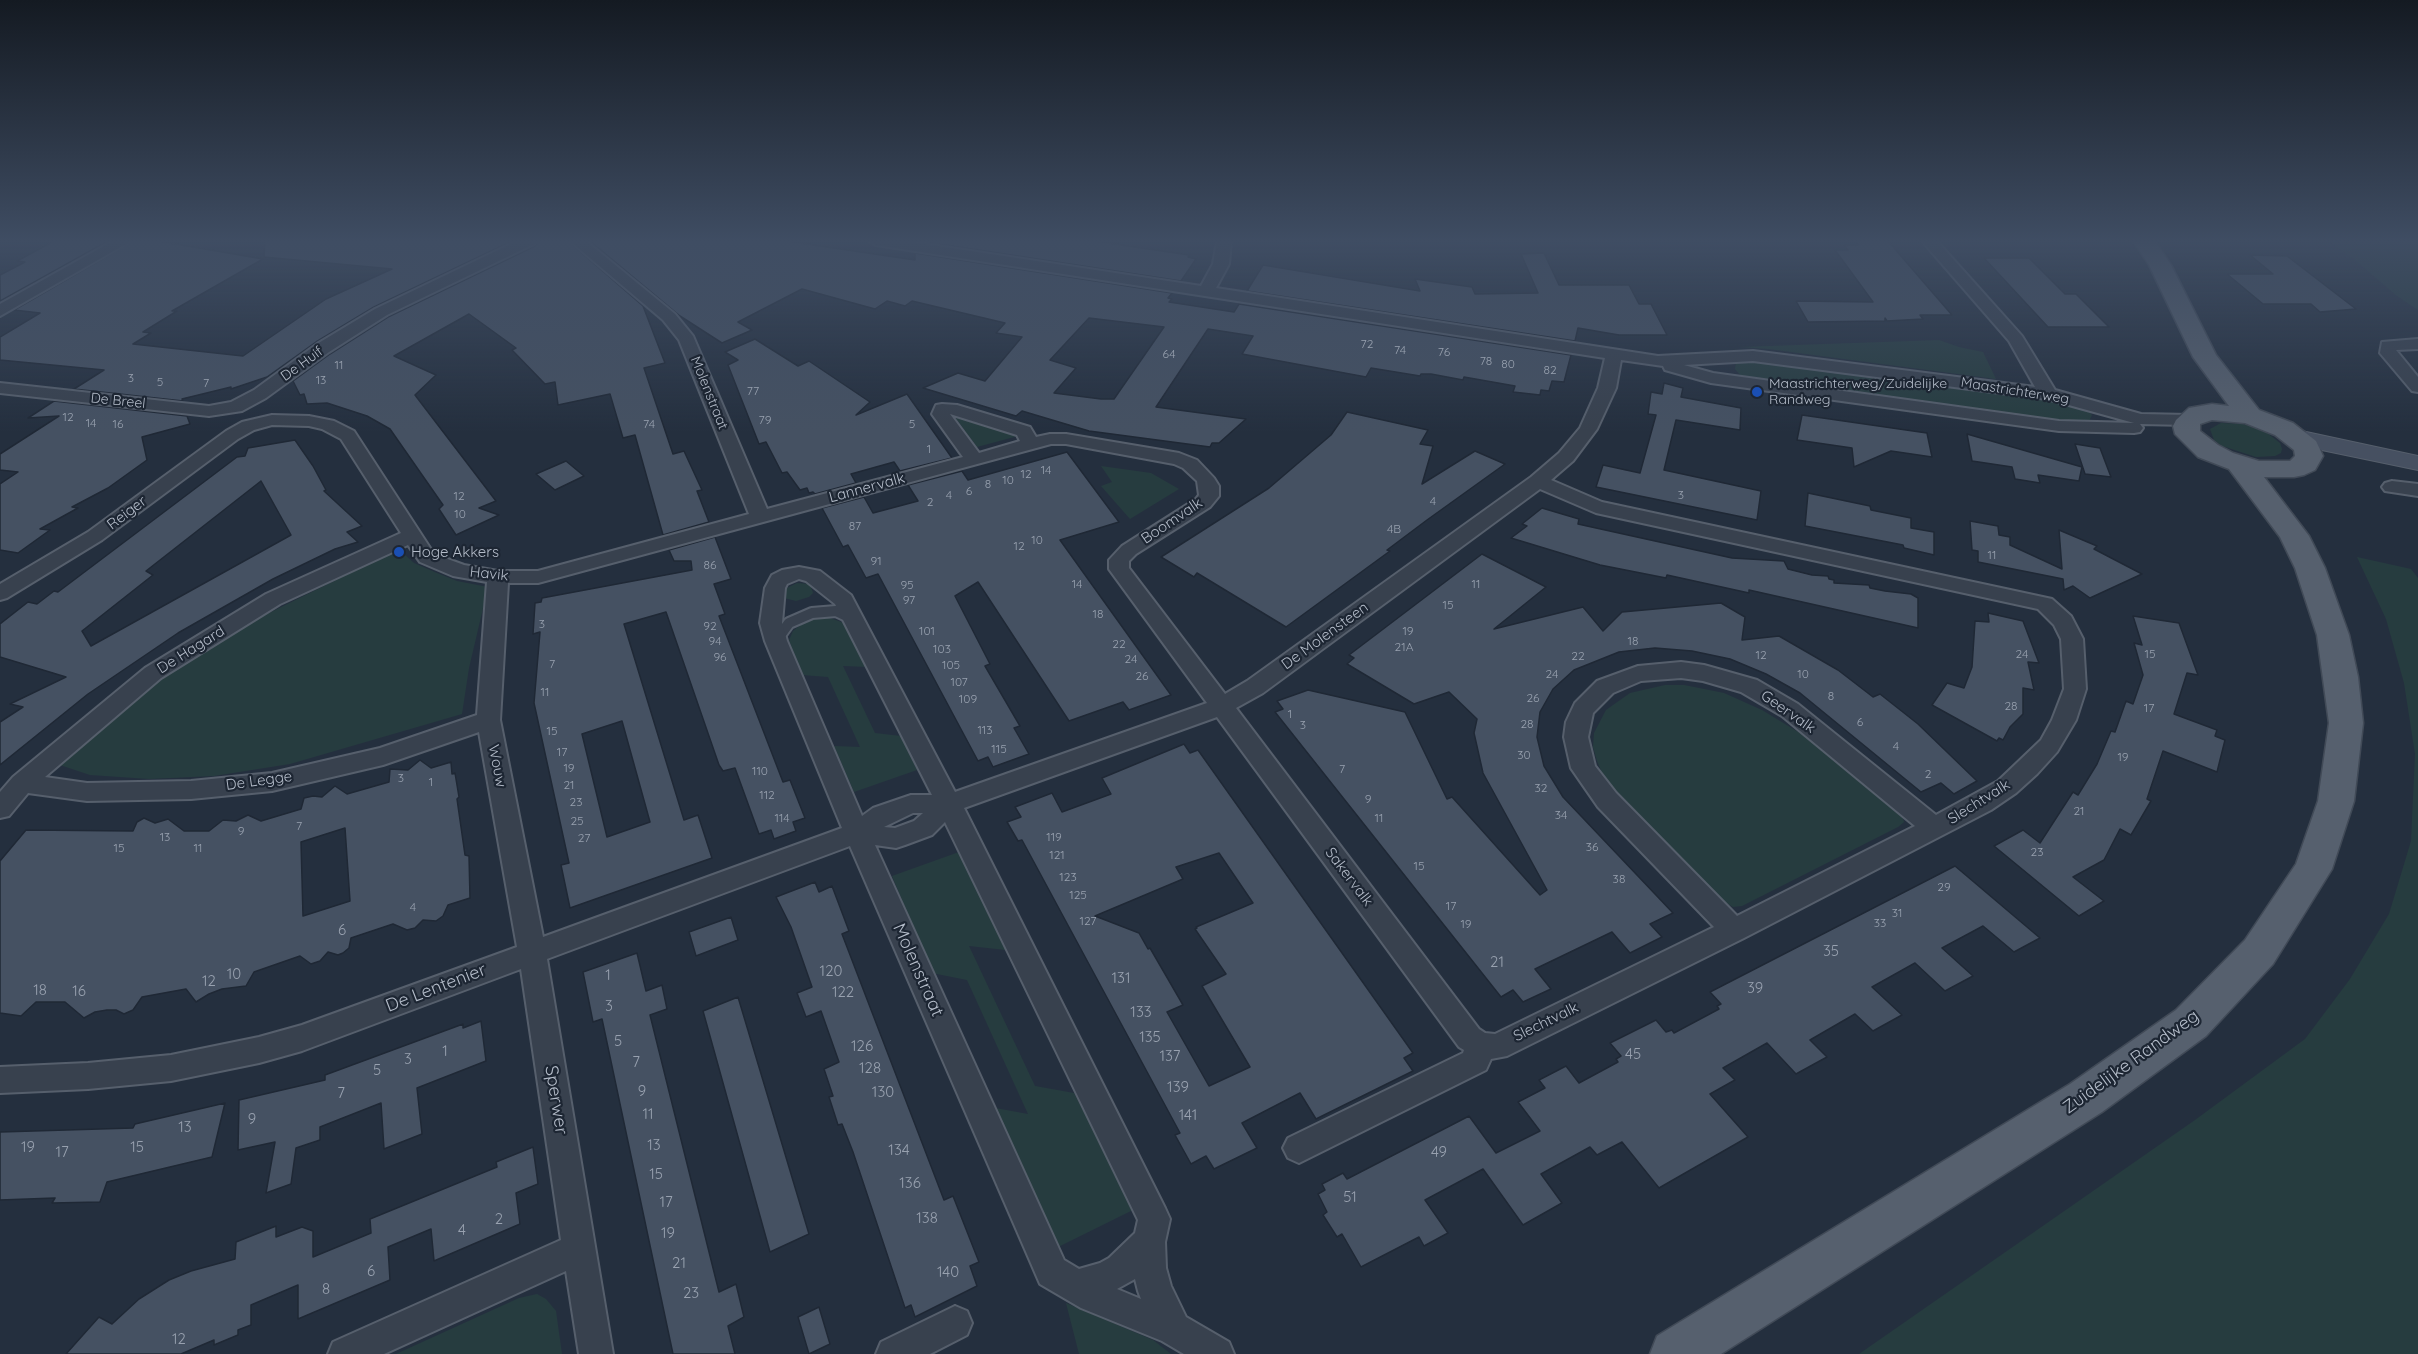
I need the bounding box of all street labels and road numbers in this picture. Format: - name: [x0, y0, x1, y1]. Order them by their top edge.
- street label: De Huif: [278, 343, 326, 385]
- street label: Molenstraat: [687, 354, 731, 432]
- street label: Maastrichterweg: [1960, 374, 2070, 408]
- street label: De Breel: [90, 390, 146, 412]
- street label: Lannervalk: [827, 469, 907, 507]
- street label: Reiger: [104, 492, 150, 534]
- street label: Boomvalk: [1138, 494, 1206, 548]
- street label: Havik: [469, 563, 509, 585]
- street label: De Molensteen: [1278, 598, 1372, 674]
- street label: De Hagard: [154, 622, 228, 678]
- street label: Geervalk: [1757, 687, 1819, 737]
- street label: Wouw: [484, 743, 510, 789]
- street label: De Legge: [225, 767, 293, 795]
- street label: Slechtvalk: [1945, 776, 2013, 828]
- street label: Sakervalk: [1321, 844, 1377, 910]
- street label: Molenstraat: [888, 920, 948, 1020]
- street label: De Lentenier: [383, 959, 489, 1017]
- street label: Slechtvalk: [1511, 999, 1581, 1045]
- street label: Zuidelijke Randweg: [2059, 1005, 2203, 1119]
- street label: Sperwer: [540, 1064, 572, 1136]

